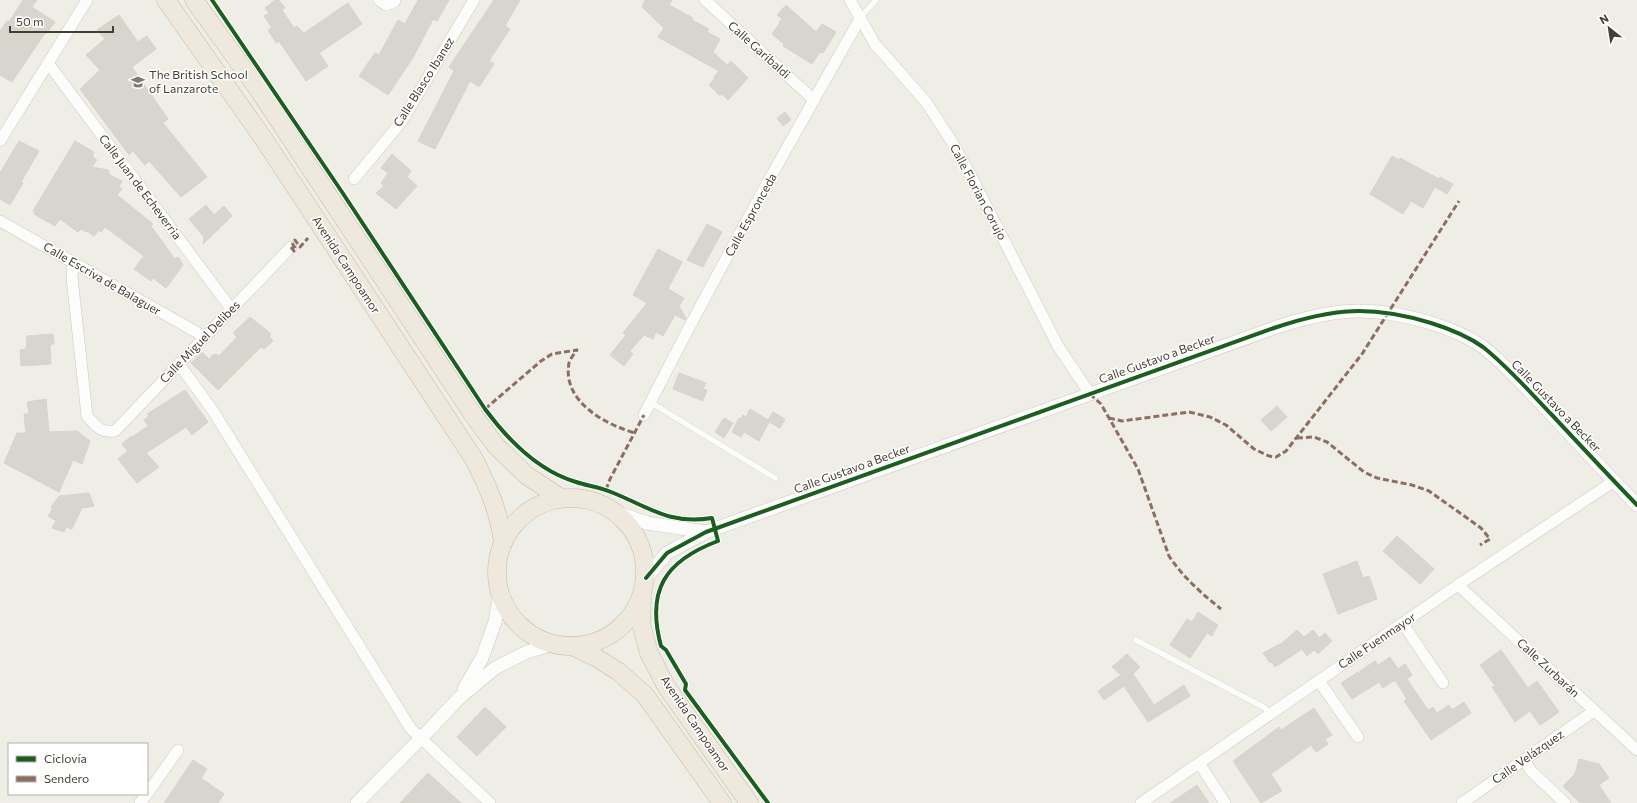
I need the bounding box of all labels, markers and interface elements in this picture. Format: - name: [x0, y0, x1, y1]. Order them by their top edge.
- scale bar: [10, 8, 113, 34]
- north arrow: [1589, 8, 1629, 48]
- text: N: [1597, 11, 1611, 27]
- text: 50 m: [16, 14, 44, 28]
- street label: Calle Garibaldi: [726, 18, 794, 81]
- street label: Calle Blasco Ibanez: [390, 34, 456, 129]
- place label: The British School of Lanzarote: [149, 67, 248, 95]
- school or university icon: The British School of Lanzarote: [130, 74, 146, 90]
- street label: Calle Juan de Echeverria: [96, 131, 185, 242]
- street label: Calle Florian Corujo: [948, 141, 1010, 242]
- street label: Calle Espronceda: [721, 170, 779, 259]
- street label: Avenida Campoamor: [310, 213, 384, 316]
- street label: Calle Escriva de Balaguer: [41, 239, 164, 318]
- street label: Calle Miguel Delibes: [156, 297, 242, 385]
- street label: Calle Gustavo a Becker: [1097, 330, 1217, 386]
- street label: Calle Gustavo a Becker: [1509, 356, 1604, 454]
- street label: Calle Gustavo a Becker: [792, 440, 912, 496]
- street label: Calle Fuenmayor: [1335, 609, 1418, 671]
- street label: Calle Zurbarán: [1515, 635, 1583, 700]
- street label: Avenida Campoamor: [658, 672, 733, 775]
- street label: Calle Velázquez: [1489, 726, 1566, 786]
- legend: [8, 743, 148, 795]
- text: Ciclovía: [44, 751, 87, 765]
- text: Sendero: [44, 771, 89, 785]

